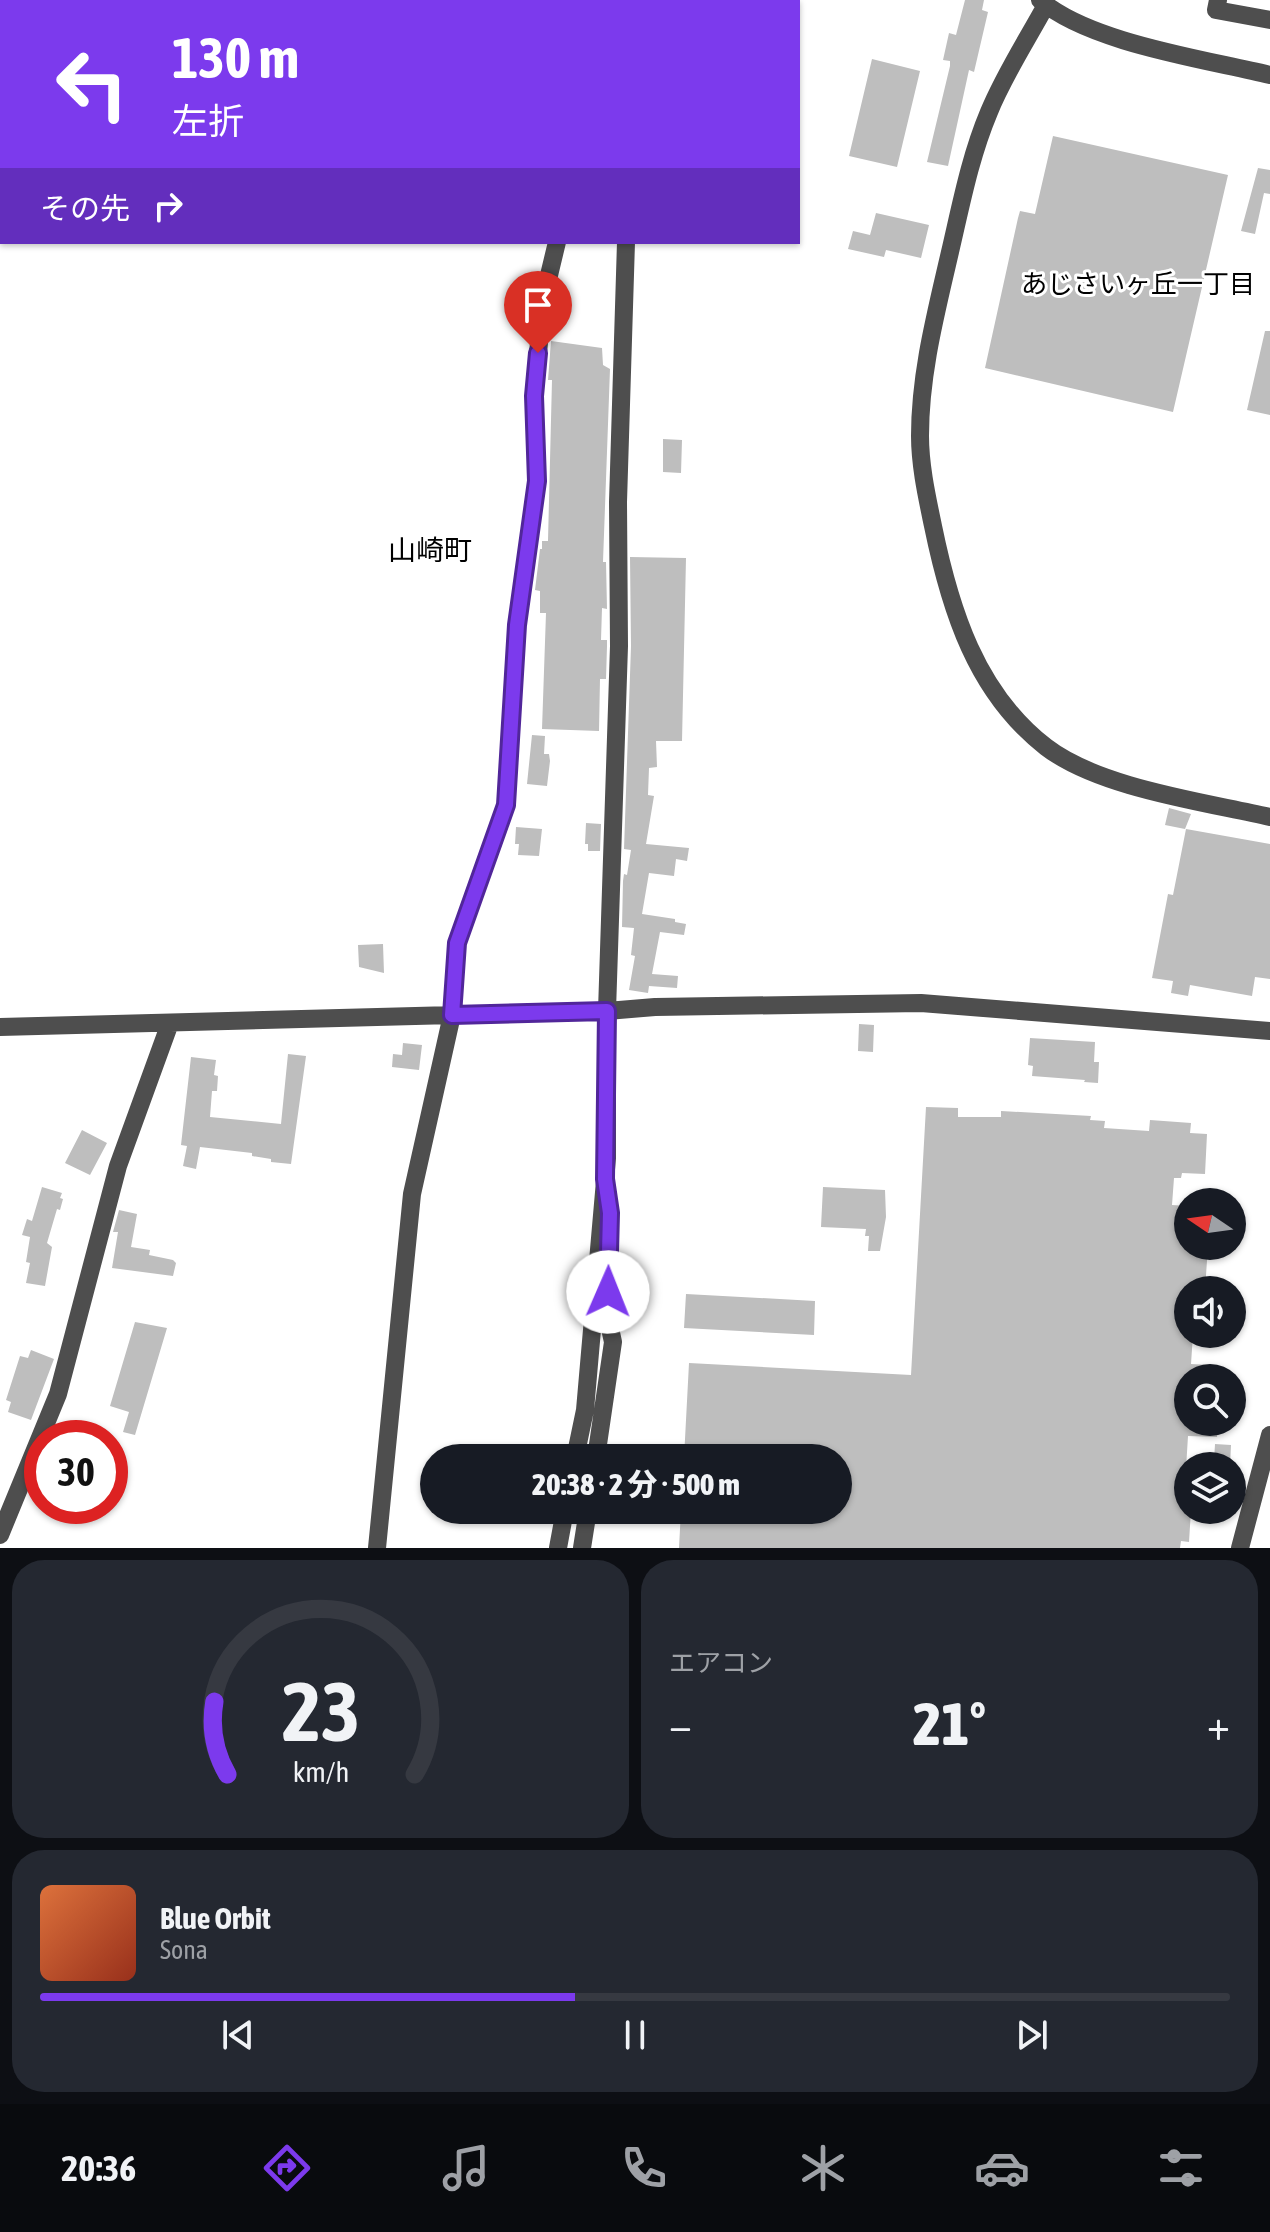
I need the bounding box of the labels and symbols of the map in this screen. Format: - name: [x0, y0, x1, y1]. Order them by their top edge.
- district label: あじさいヶ丘一丁目: [1021, 269, 1255, 299]
- pin: [504, 271, 572, 353]
- district label: 山崎町: [388, 534, 472, 566]
- north arrow: [1174, 1188, 1246, 1260]
- position arrow: [566, 1250, 650, 1334]
- speed limit sign: 30: [24, 1420, 128, 1524]

